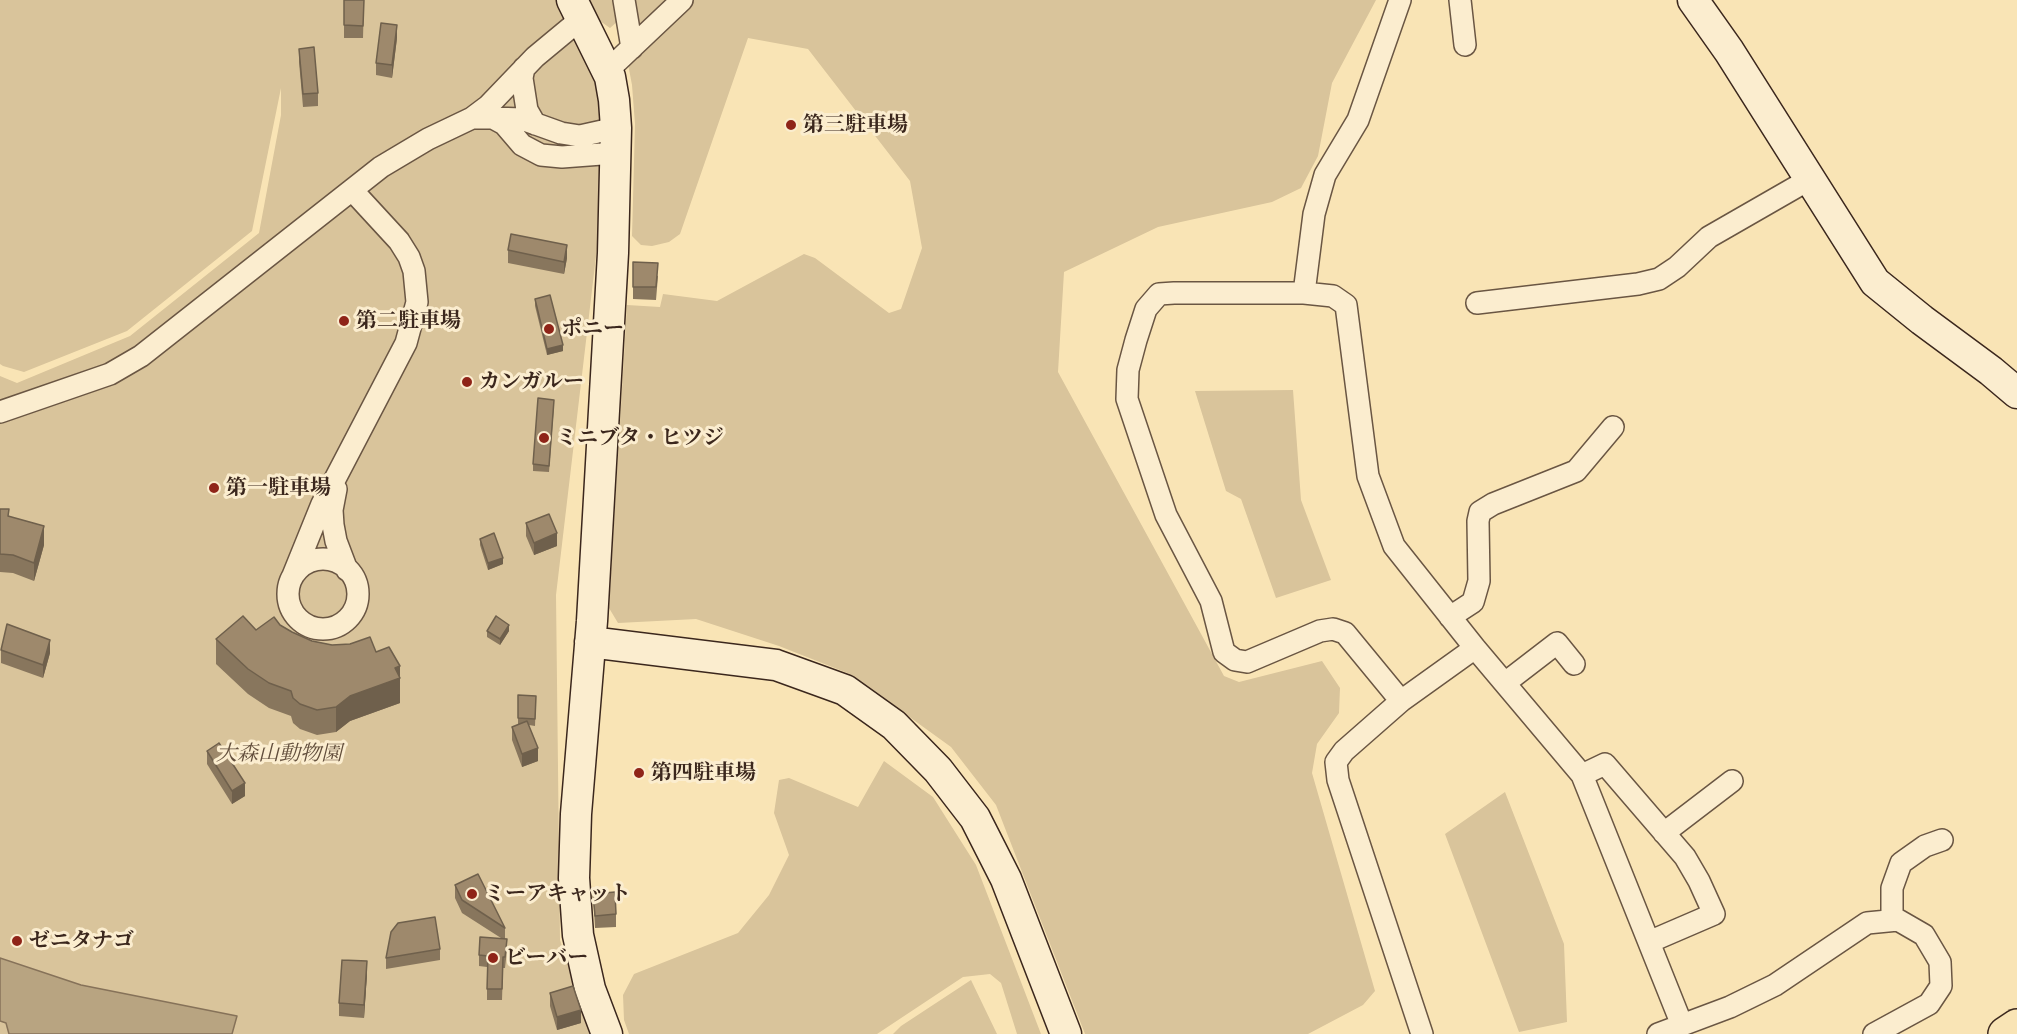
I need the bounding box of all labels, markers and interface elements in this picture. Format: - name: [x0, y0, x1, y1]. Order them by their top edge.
- place label: 第三駐車場: [803, 112, 908, 138]
- marker: 第三駐車場: [784, 118, 798, 132]
- place label: 第二駐車場: [356, 308, 461, 334]
- marker: 第二駐車場: [337, 314, 351, 328]
- place label: ポニー: [561, 316, 624, 342]
- marker: ポニー: [542, 322, 556, 336]
- place label: カンガルー: [479, 369, 584, 395]
- marker: カンガルー: [460, 375, 474, 389]
- place label: ミニブタ・ヒツジ: [556, 425, 724, 451]
- marker: ミニブタ・ヒツジ: [537, 431, 551, 445]
- place label: 第一駐車場: [226, 475, 331, 501]
- marker: 第一駐車場: [207, 481, 221, 495]
- park label: 大森山動物園: [216, 741, 342, 767]
- place label: 第四駐車場: [651, 760, 756, 786]
- marker: 第四駐車場: [632, 766, 646, 780]
- place label: ミーアキャット: [484, 881, 631, 907]
- marker: ミーアキャット: [465, 887, 479, 901]
- place label: ゼニタナゴ: [29, 928, 134, 954]
- marker: ゼニタナゴ: [10, 934, 24, 948]
- place label: ビーバー: [505, 945, 588, 971]
- marker: ビーバー: [486, 951, 500, 965]

